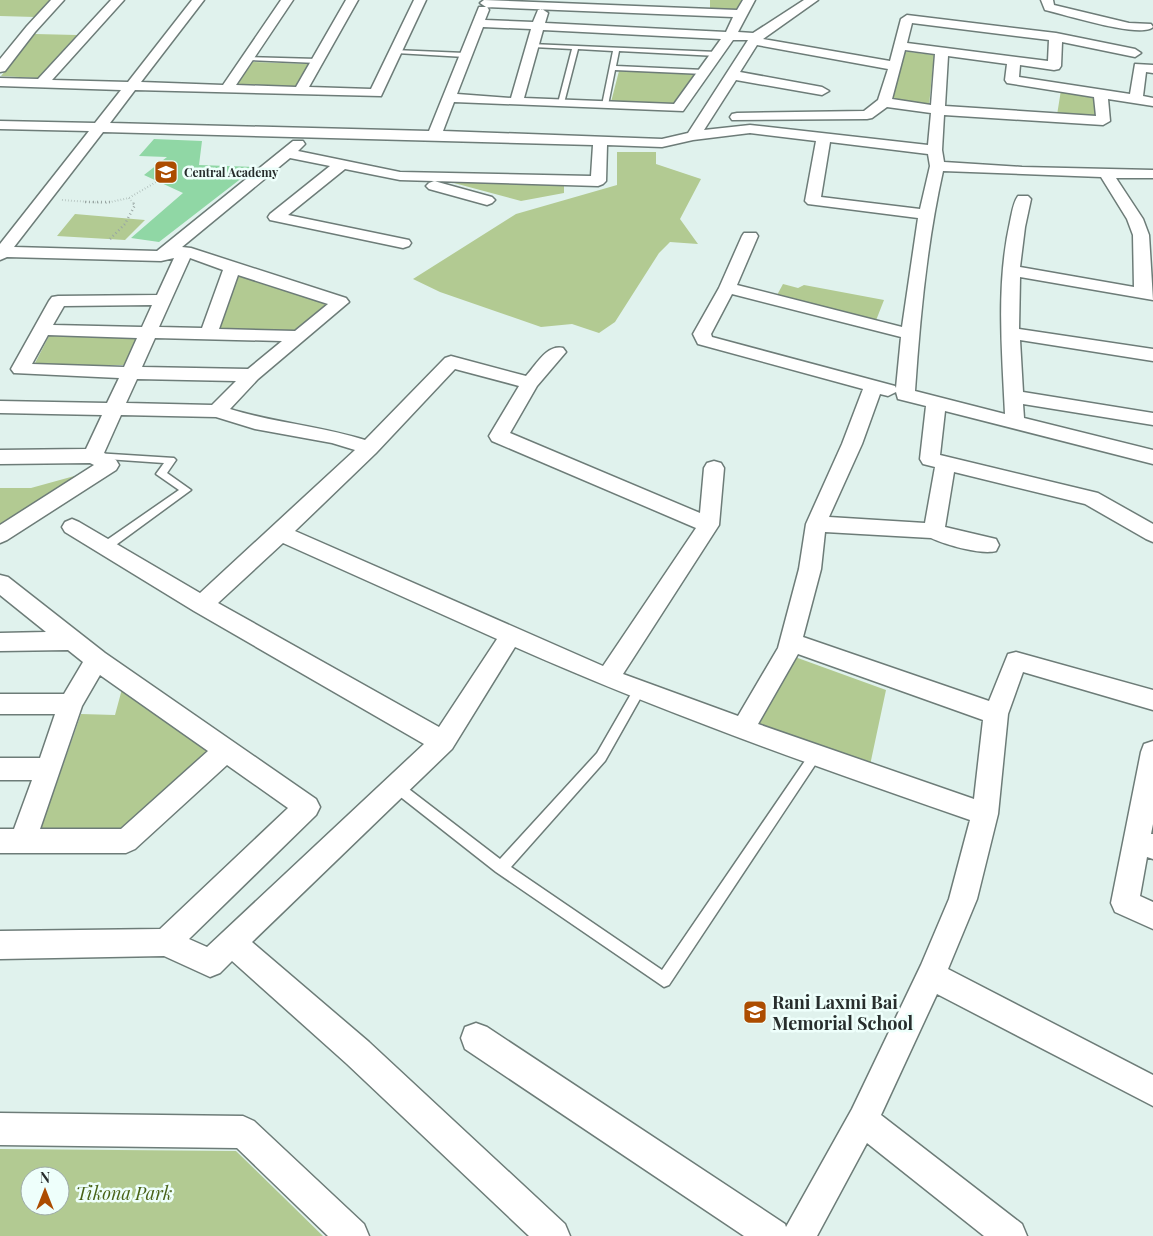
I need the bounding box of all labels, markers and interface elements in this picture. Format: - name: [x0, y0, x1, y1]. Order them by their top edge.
- school or university icon: Central Academy: [153, 159, 179, 185]
- place label: Central Academy: [184, 164, 279, 180]
- place label: Rani Laxmi Bai Memorial School: [772, 990, 913, 1035]
- school or university icon: Rani Laxmi Bai Memorial School: [742, 999, 768, 1025]
- north arrow: [20, 1166, 70, 1216]
- text: N: [40, 1168, 50, 1187]
- park label: Tikona Park: [76, 1181, 172, 1205]

